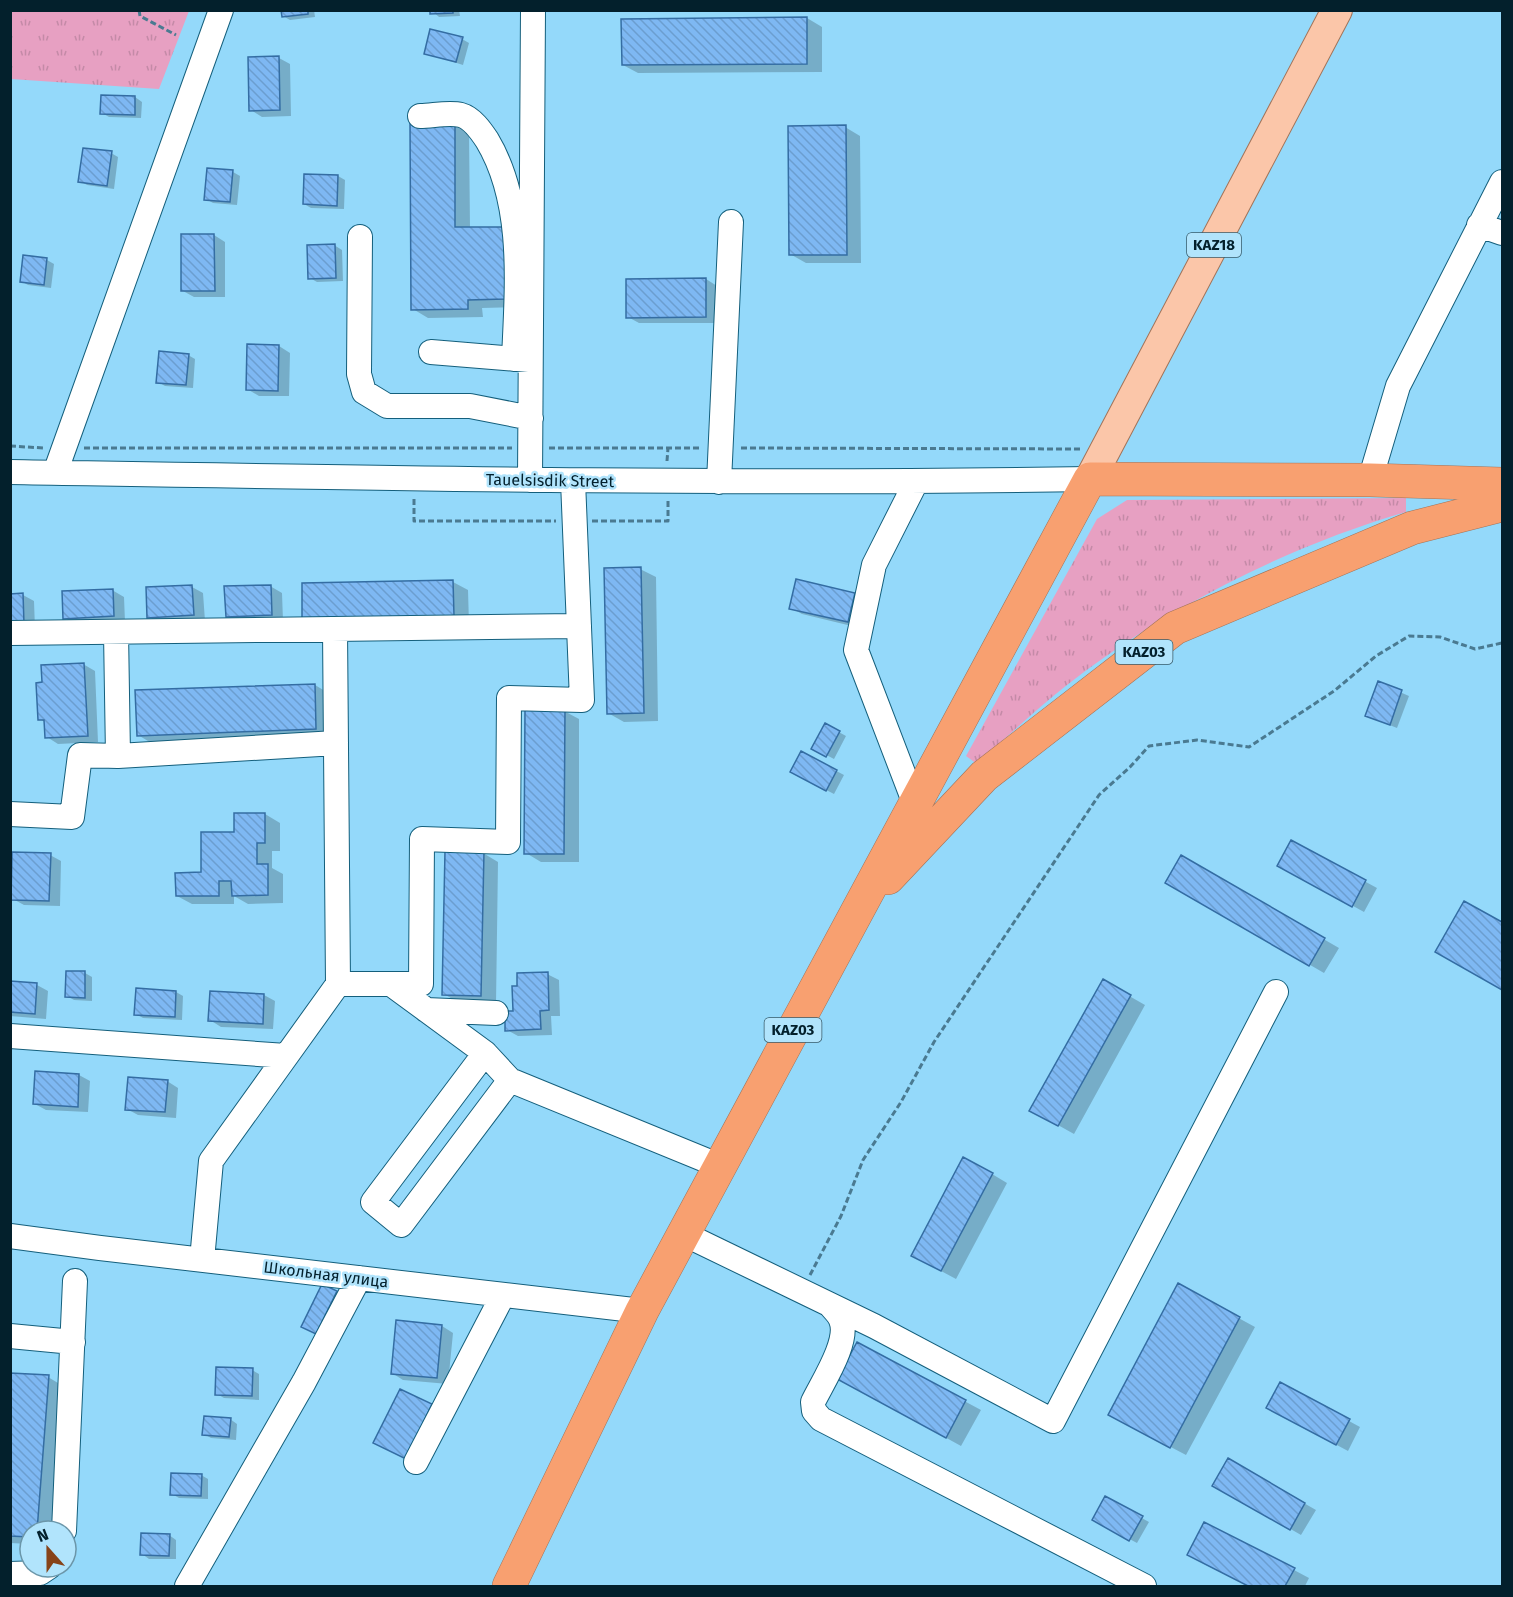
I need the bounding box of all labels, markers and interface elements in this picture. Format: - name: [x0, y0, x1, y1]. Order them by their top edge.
- road number: KAZ18: [1187, 233, 1241, 257]
- street label: Tauelsisdik Street: [486, 470, 615, 491]
- road number: KАZ03: [1116, 640, 1172, 664]
- road number: KАZ03: [764, 1018, 822, 1042]
- street label: Школьная улица: [263, 1257, 389, 1292]
- north arrow: [18, 1519, 78, 1579]
- text: N: [34, 1525, 51, 1546]

